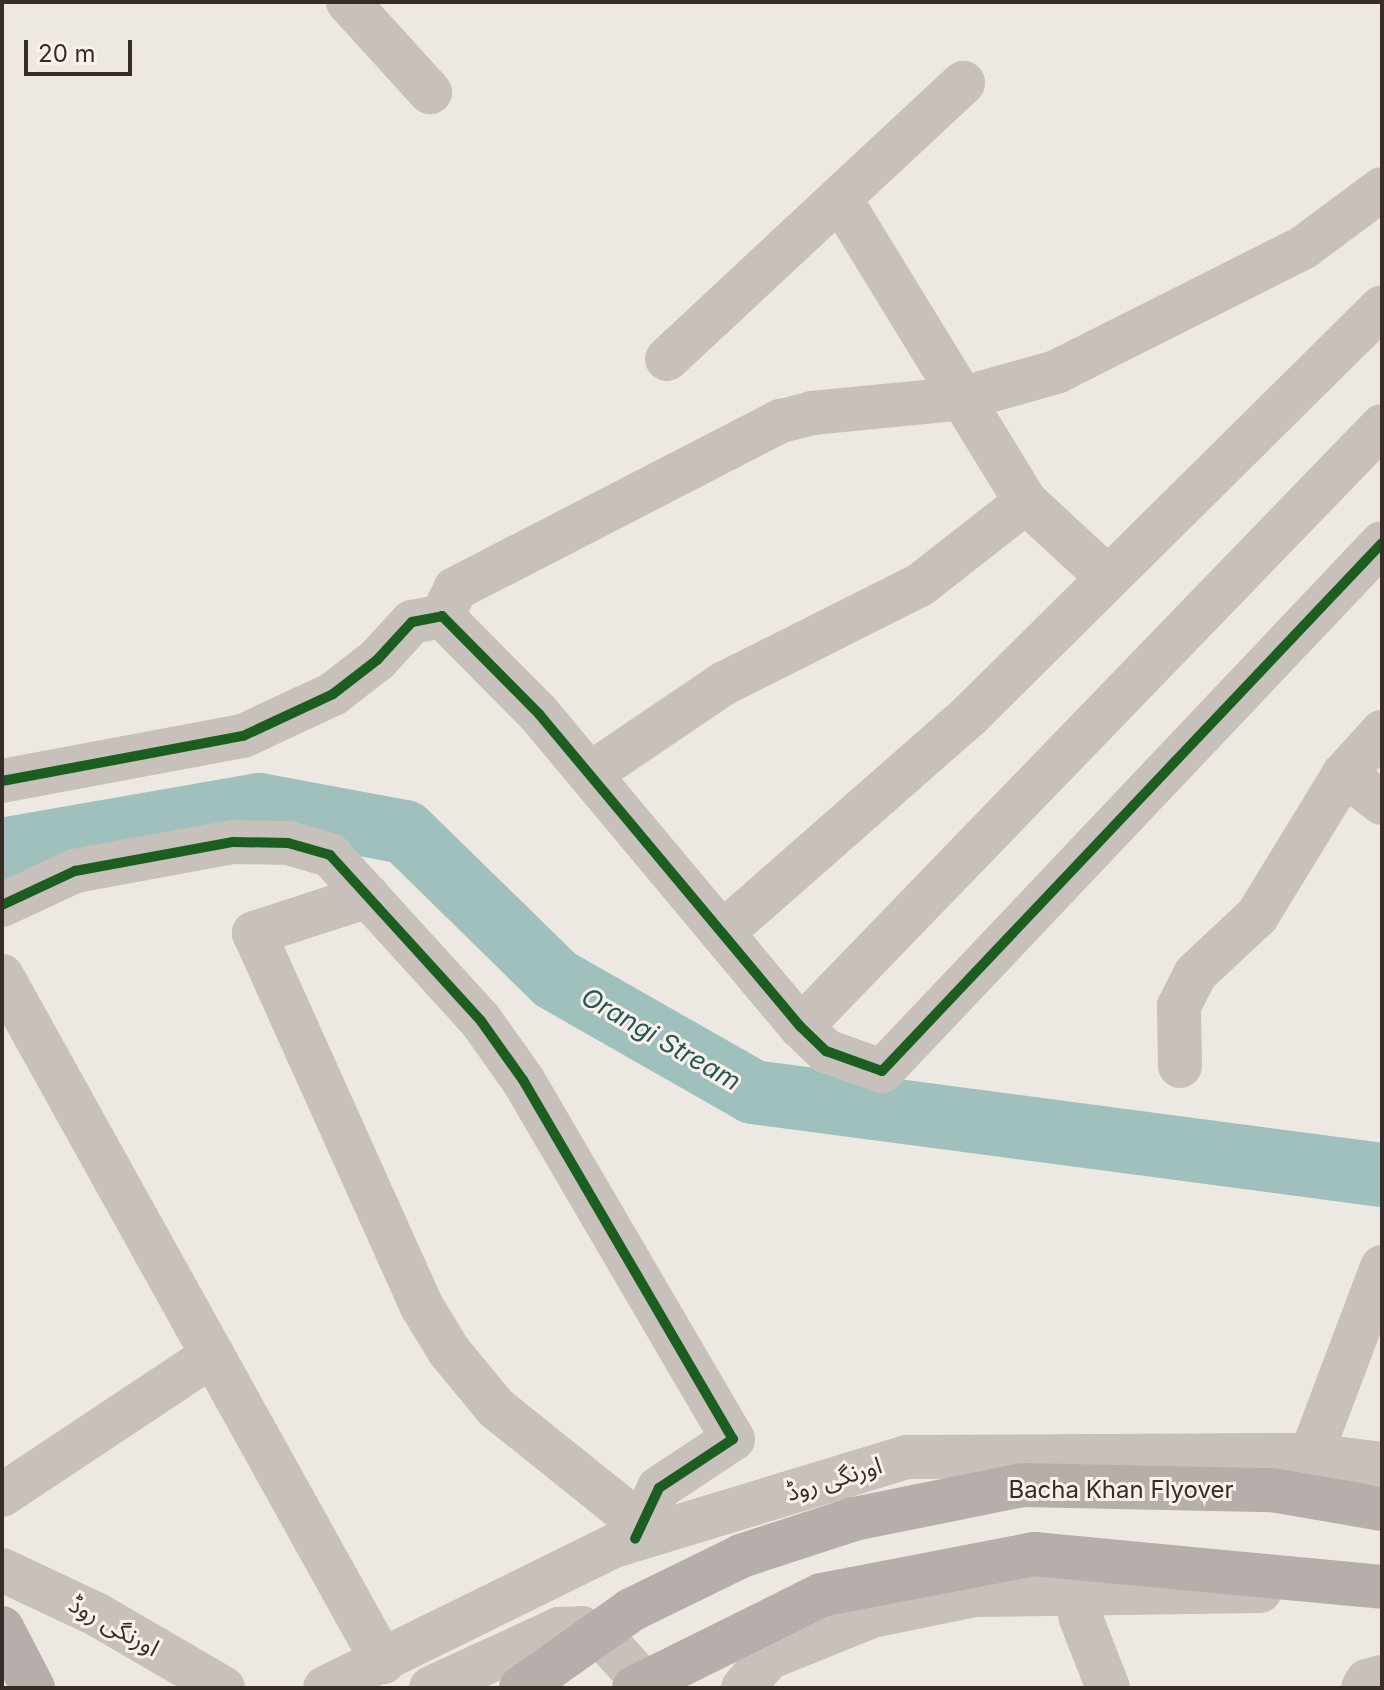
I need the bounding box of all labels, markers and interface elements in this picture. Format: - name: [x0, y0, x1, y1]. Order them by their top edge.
- scale bar: [28, 24, 136, 74]
- text: 20 m: [38, 39, 96, 68]
- water label: Orangi Stream: [576, 981, 746, 1097]
- street label: اورنگی روڈ: [783, 1451, 885, 1507]
- street label: Bacha Khan Flyover: [1008, 1476, 1234, 1504]
- street label: اورنگی روڈ: [64, 1590, 164, 1662]

